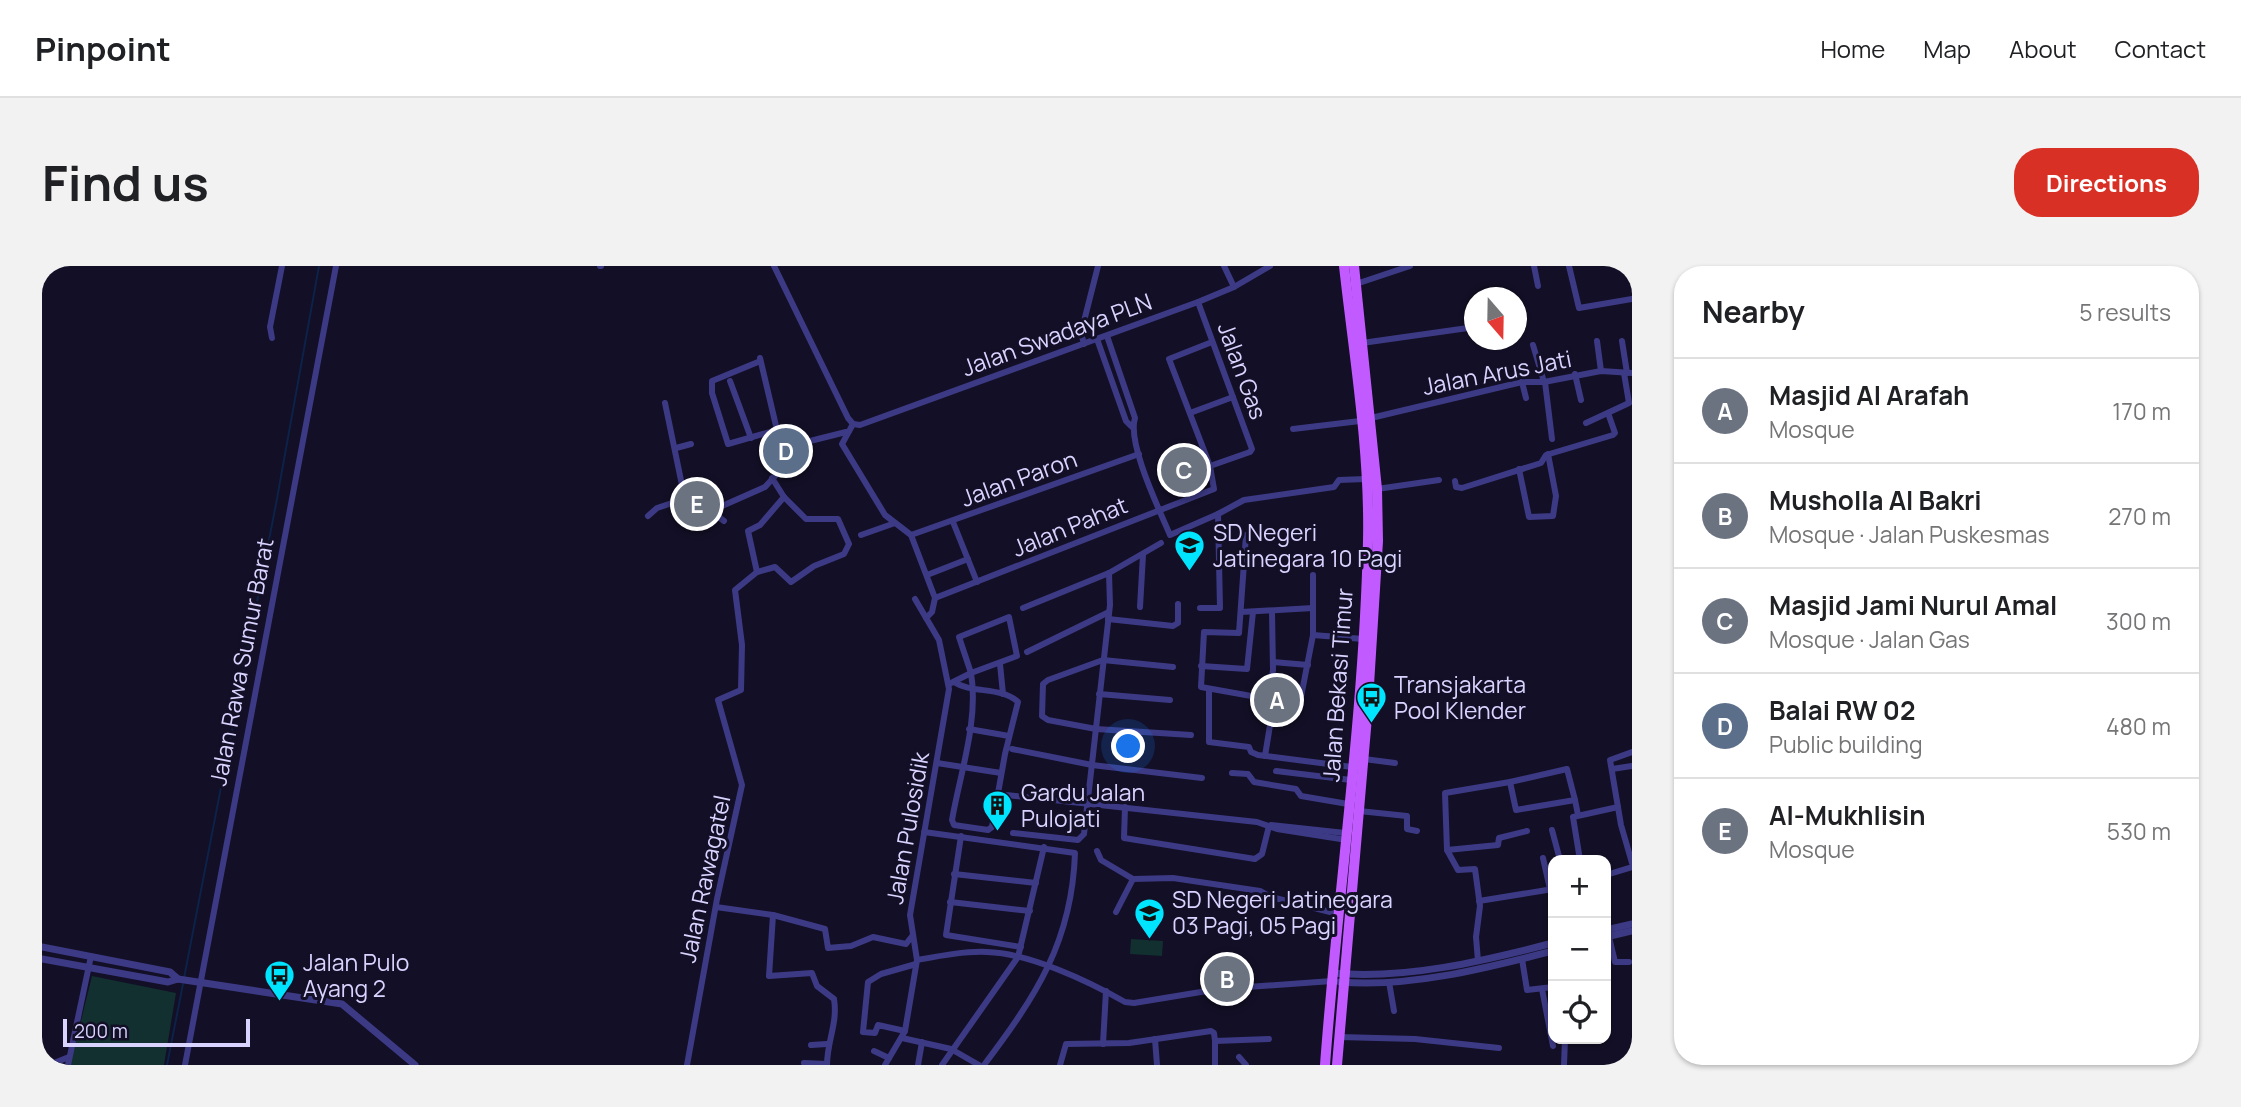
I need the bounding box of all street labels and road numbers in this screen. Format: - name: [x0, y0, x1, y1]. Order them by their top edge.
- street label: Jalan Swadaya PLN: [957, 285, 1156, 383]
- street label: Jalan Gas: [1211, 318, 1275, 424]
- street label: Jalan Arus Jati: [1420, 342, 1574, 402]
- street label: Jalan Paron: [956, 442, 1081, 514]
- street label: Jalan Pahat: [1007, 488, 1132, 564]
- street label: Jalan Rawa Sumur Barat: [201, 535, 281, 788]
- street label: Jalan Bekasi Timur: [1314, 587, 1360, 783]
- street label: Jalan Pulosidik: [878, 749, 936, 906]
- street label: Jalan Rawagatel: [671, 792, 737, 965]

